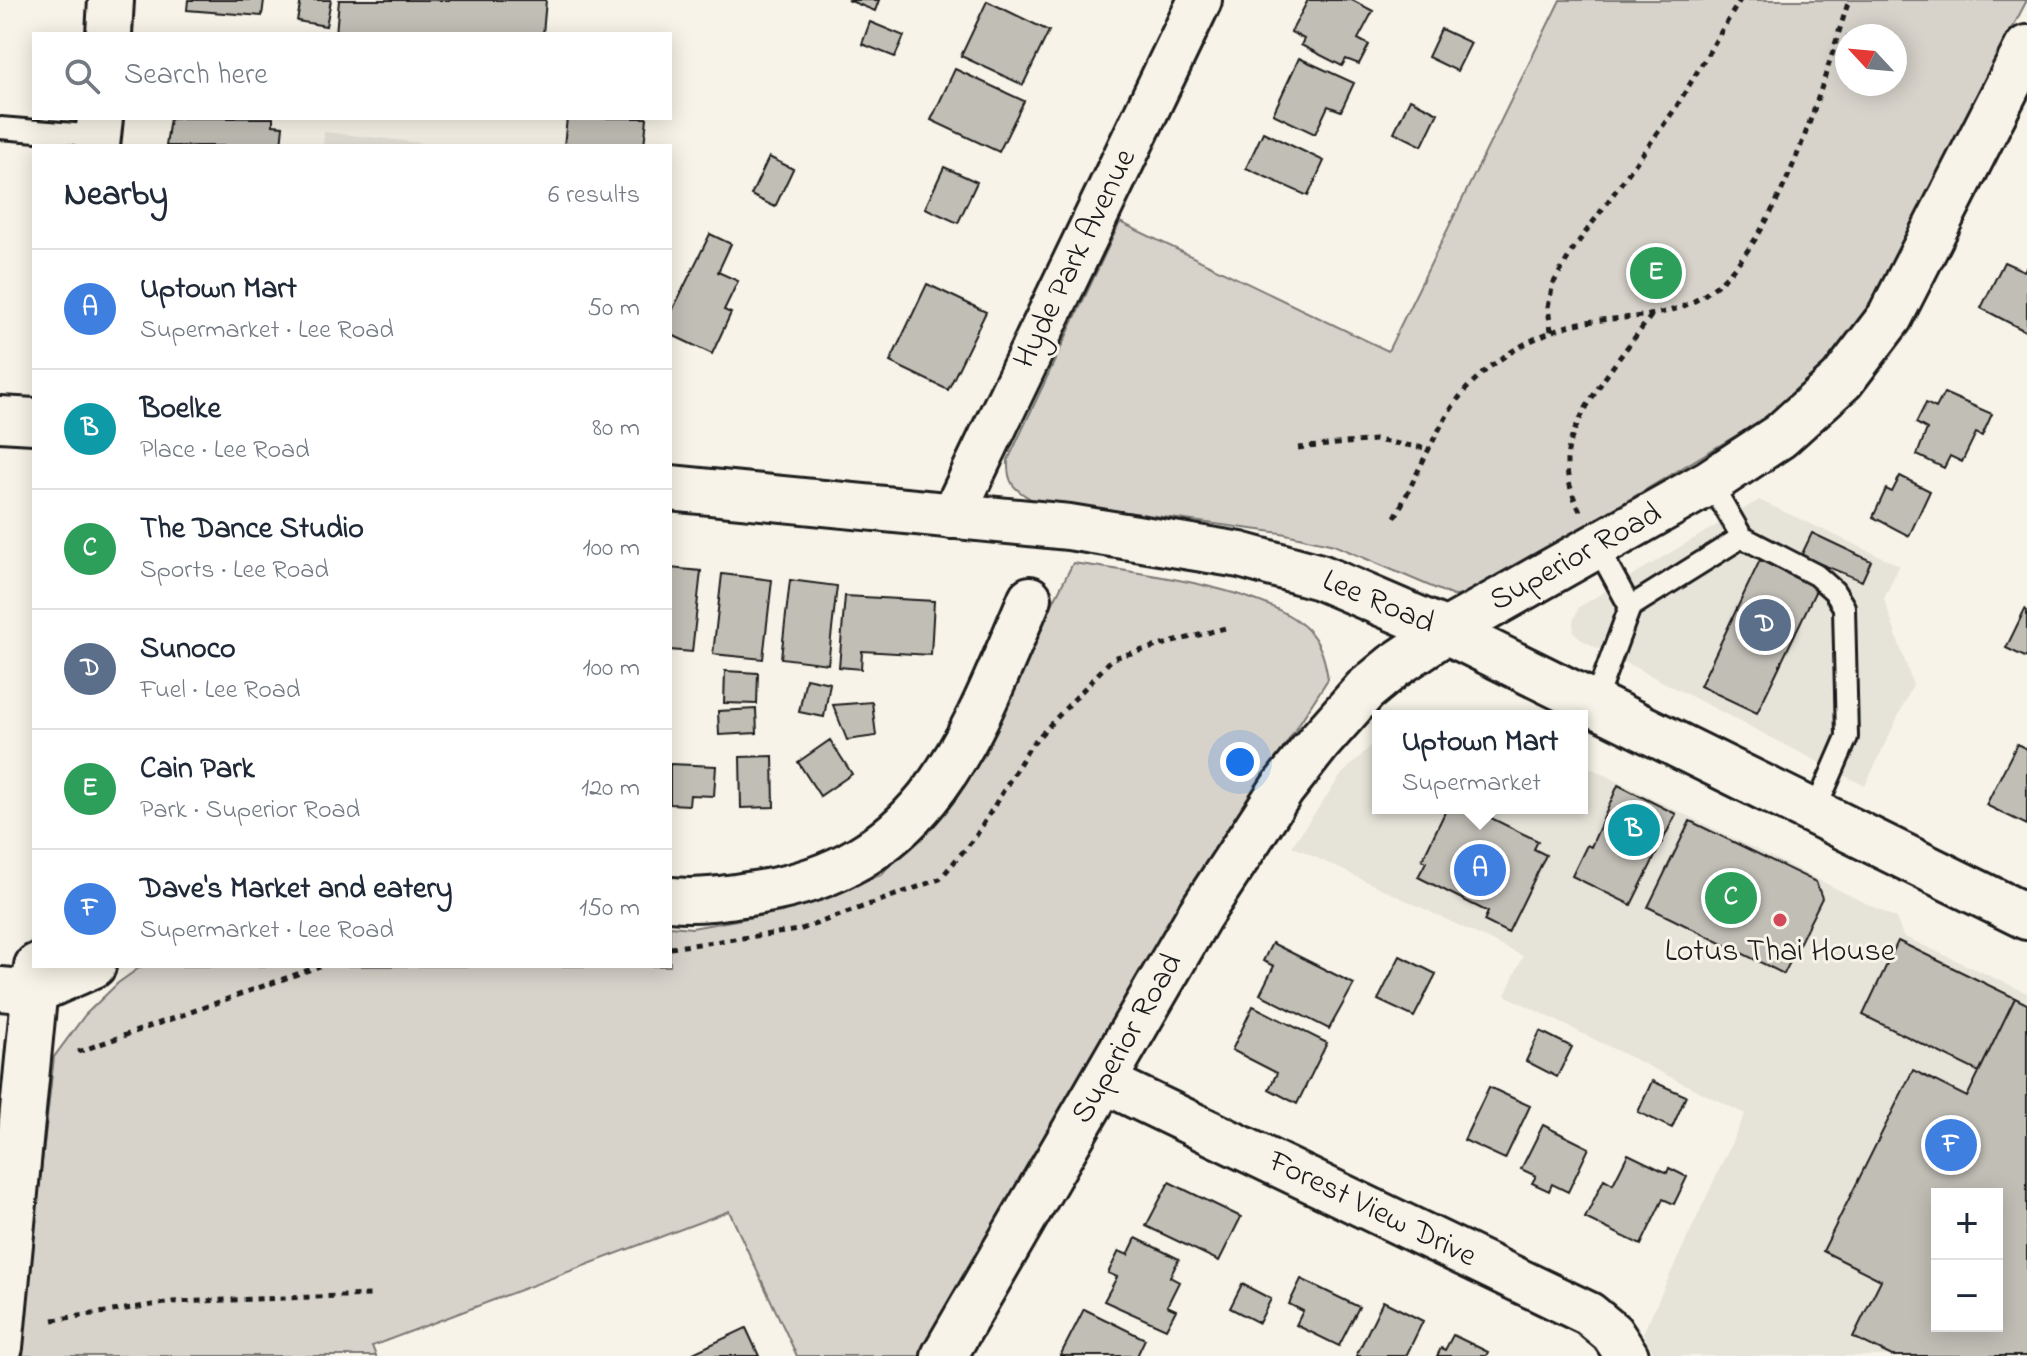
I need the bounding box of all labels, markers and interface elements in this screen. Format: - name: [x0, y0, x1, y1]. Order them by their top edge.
- north arrow: [1835, 24, 1907, 96]
- search box: [32, 32, 672, 120]
- icon: search: [60, 54, 104, 98]
- text: Search here: [124, 54, 268, 98]
- street label: Hyde Park Avenue: [1002, 141, 1150, 377]
- text: Nearby: [64, 171, 168, 221]
- text: 6 results: [548, 177, 640, 215]
- pin: E: [1630, 243, 1682, 303]
- text: Uptown Mart: [140, 268, 297, 312]
- text: A: [82, 290, 98, 328]
- text: 50 m: [587, 290, 640, 328]
- text: Supermarket · Lee Road: [140, 312, 394, 350]
- text: Boelke: [140, 388, 221, 432]
- text: B: [81, 410, 99, 448]
- text: 80 m: [592, 410, 640, 448]
- text: Place · Lee Road: [140, 432, 310, 470]
- street label: Superior Road: [1481, 491, 1671, 625]
- text: The Dance Studio: [140, 508, 364, 552]
- text: C: [83, 530, 97, 568]
- text: 100 m: [583, 530, 640, 568]
- text: Sports · Lee Road: [140, 552, 329, 590]
- street label: Lee Road: [1314, 558, 1442, 648]
- pin: D: [1739, 595, 1791, 655]
- text: Sunoco: [140, 628, 236, 672]
- text: D: [80, 650, 100, 688]
- text: 100 m: [583, 650, 640, 688]
- text: Fuel · Lee Road: [140, 672, 300, 710]
- popup: [1372, 710, 1588, 814]
- text: Uptown Mart: [1402, 721, 1558, 765]
- your location: [1220, 742, 1260, 782]
- text: Cain Park: [140, 748, 255, 792]
- text: Supermarket: [1402, 765, 1541, 803]
- text: E: [82, 770, 98, 808]
- text: 120 m: [581, 770, 640, 808]
- text: Park · Superior Road: [140, 792, 360, 830]
- pin: B: [1608, 800, 1660, 860]
- pin: A: [1454, 840, 1506, 900]
- text: Dave's Market and eatery: [140, 868, 452, 912]
- pin: C: [1705, 868, 1757, 928]
- text: F: [82, 890, 98, 928]
- text: 150 m: [579, 890, 640, 928]
- marker: Lotus Thai House: [1771, 911, 1789, 929]
- text: Supermarket · Lee Road: [140, 912, 394, 950]
- place label: Lotus Thai House: [1665, 929, 1896, 976]
- street label: Superior Road: [1060, 945, 1196, 1133]
- pin: F: [1925, 1115, 1977, 1175]
- street label: Forest View Drive: [1259, 1139, 1485, 1281]
- map controls: [1931, 1188, 2003, 1332]
- button: +: [1931, 1188, 2003, 1260]
- button: −: [1931, 1260, 2003, 1332]

